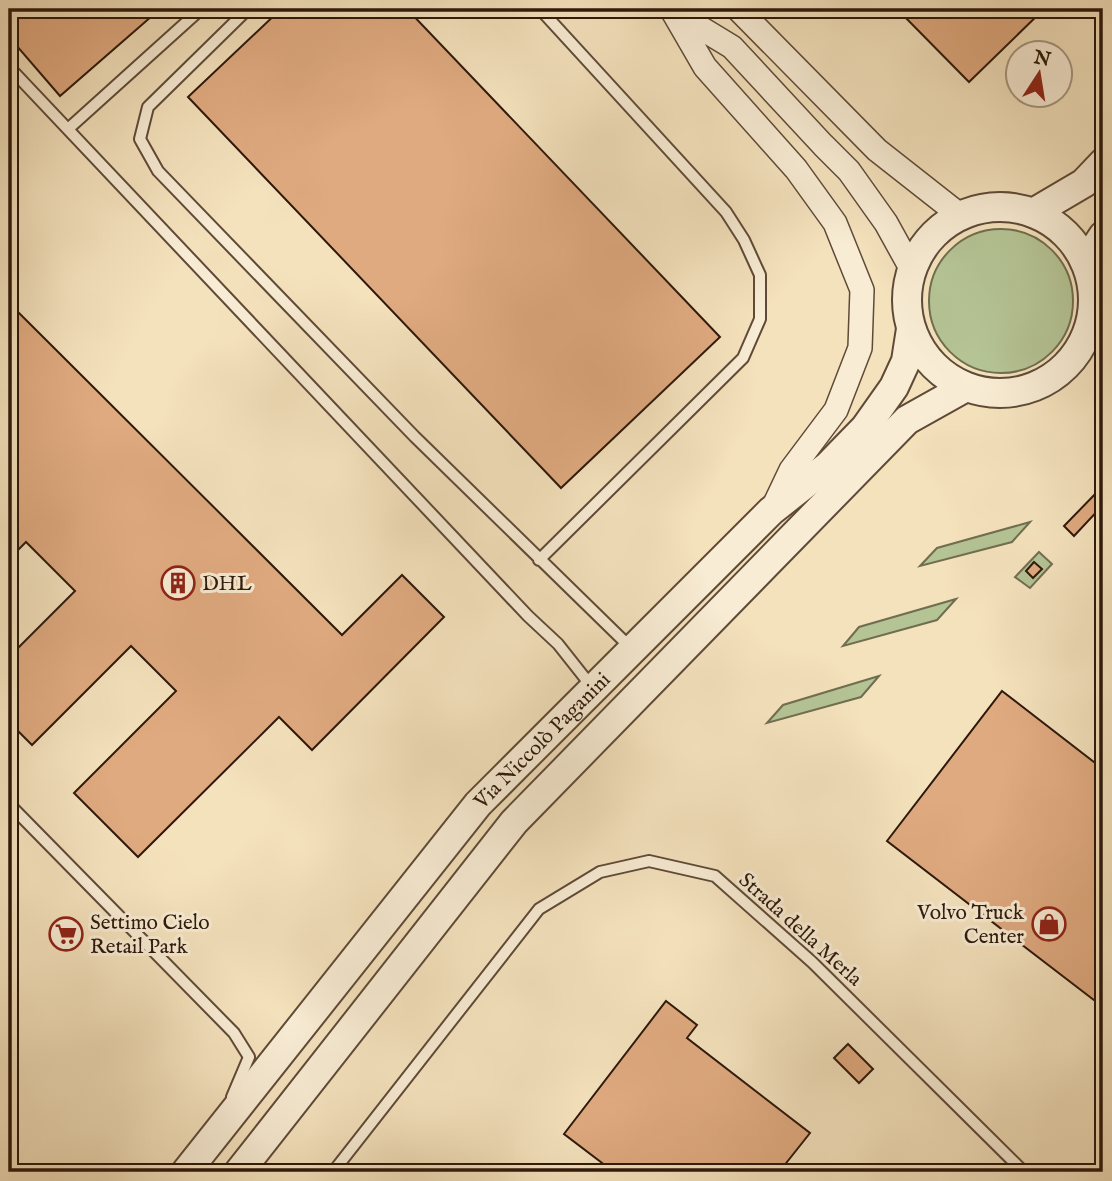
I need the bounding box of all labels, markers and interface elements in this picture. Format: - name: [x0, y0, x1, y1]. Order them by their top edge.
- north arrow: [1004, 38, 1074, 108]
- text: N: [1031, 46, 1053, 73]
- building icon: DHL: [159, 564, 197, 602]
- place label: DHL: [202, 571, 252, 598]
- street label: Via Niccolò Paganini: [468, 667, 617, 816]
- street label: Strada della Merla: [732, 867, 868, 993]
- place label: Volvo Truck Center: [916, 900, 1025, 951]
- shop icon: Volvo Truck Center: [1030, 905, 1068, 943]
- place label: Settimo Cielo Retail Park: [90, 910, 210, 961]
- supermarket icon: Settimo Cielo Retail Park: [47, 915, 85, 953]

